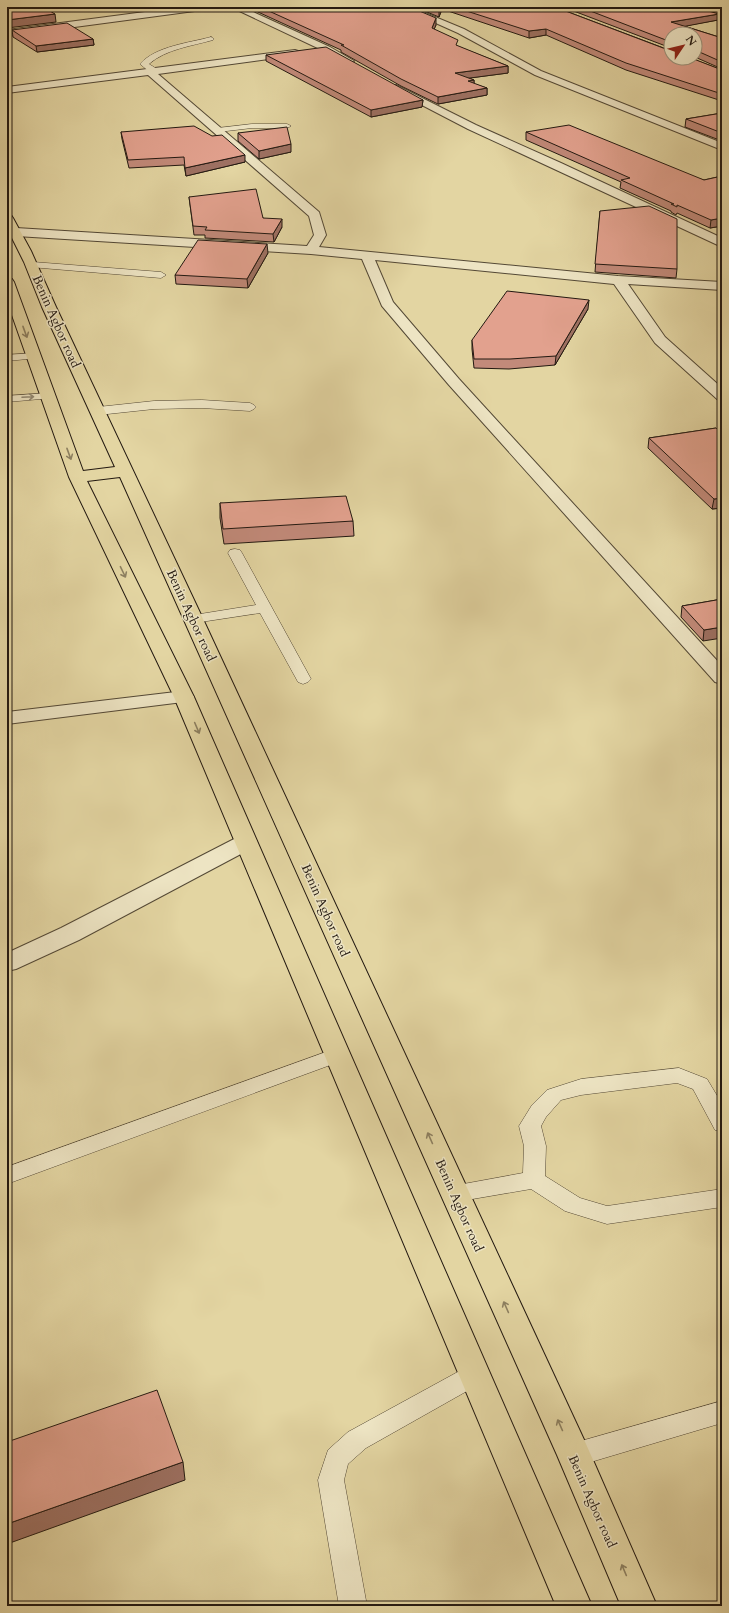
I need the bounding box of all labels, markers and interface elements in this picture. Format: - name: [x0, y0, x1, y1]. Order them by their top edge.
- north arrow: [663, 26, 703, 66]
- text: N: [682, 32, 700, 49]
- street label: Benin Agbor road: [28, 272, 85, 371]
- one-way arrow: [22, 326, 30, 338]
- one-way arrow: [21, 394, 34, 401]
- one-way arrow: [66, 448, 73, 461]
- one-way arrow: [120, 566, 127, 578]
- street label: Benin Agbor road: [162, 566, 220, 664]
- one-way arrow: [194, 721, 201, 733]
- street label: Benin Agbor road: [297, 861, 354, 960]
- one-way arrow: [426, 1132, 433, 1144]
- street label: Benin Agbor road: [431, 1156, 488, 1255]
- one-way arrow: [502, 1301, 510, 1313]
- one-way arrow: [556, 1420, 563, 1432]
- street label: Benin Agbor road: [564, 1452, 621, 1551]
- one-way arrow: [619, 1565, 627, 1577]

